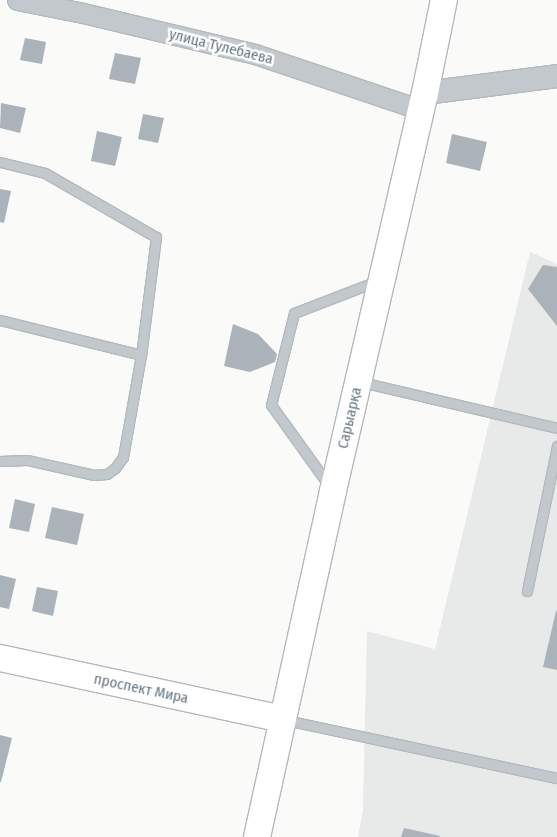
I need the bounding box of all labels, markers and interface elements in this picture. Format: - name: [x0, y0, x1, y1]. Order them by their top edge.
- street label: улица Тулебаева: [167, 25, 275, 69]
- street label: Сарыарқа: [334, 385, 366, 451]
- street label: проспект Мира: [92, 670, 190, 708]

